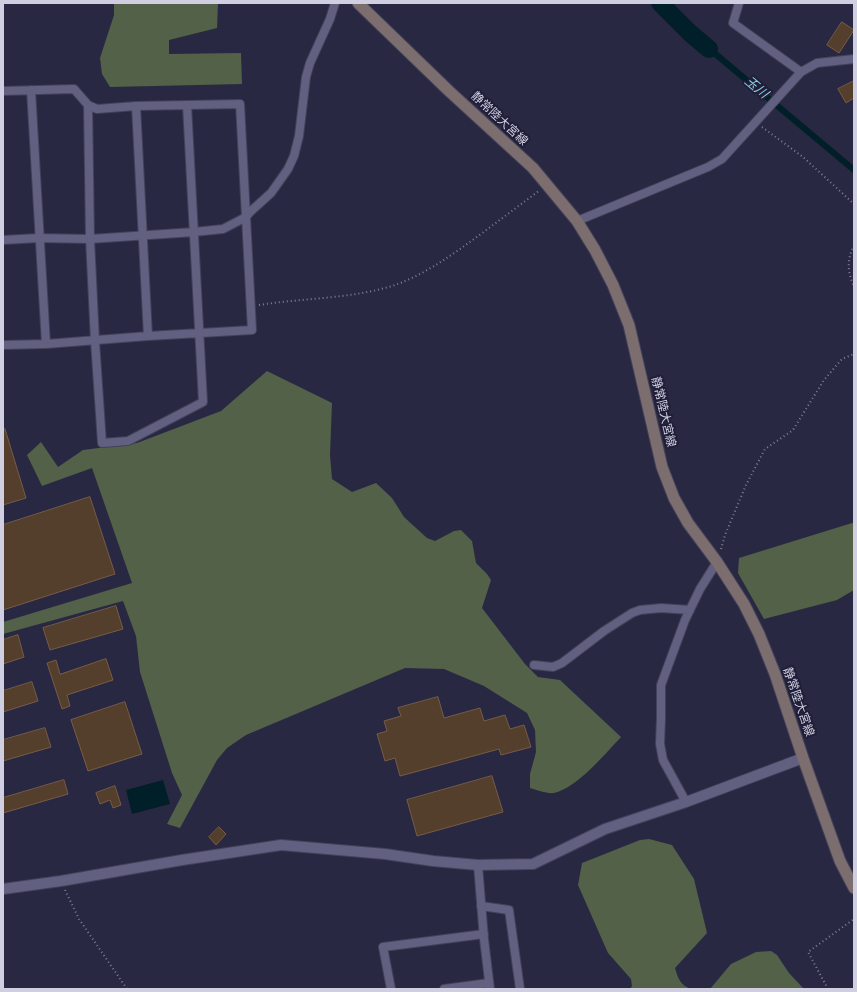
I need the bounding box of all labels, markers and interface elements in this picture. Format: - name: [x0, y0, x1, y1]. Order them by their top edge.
- water label: 玉川: [741, 74, 771, 102]
- street label: 静常陸大宮線: [468, 89, 530, 149]
- street label: 静常陸大宮線: [648, 375, 678, 449]
- street label: 静常陸大宮線: [779, 666, 817, 738]

